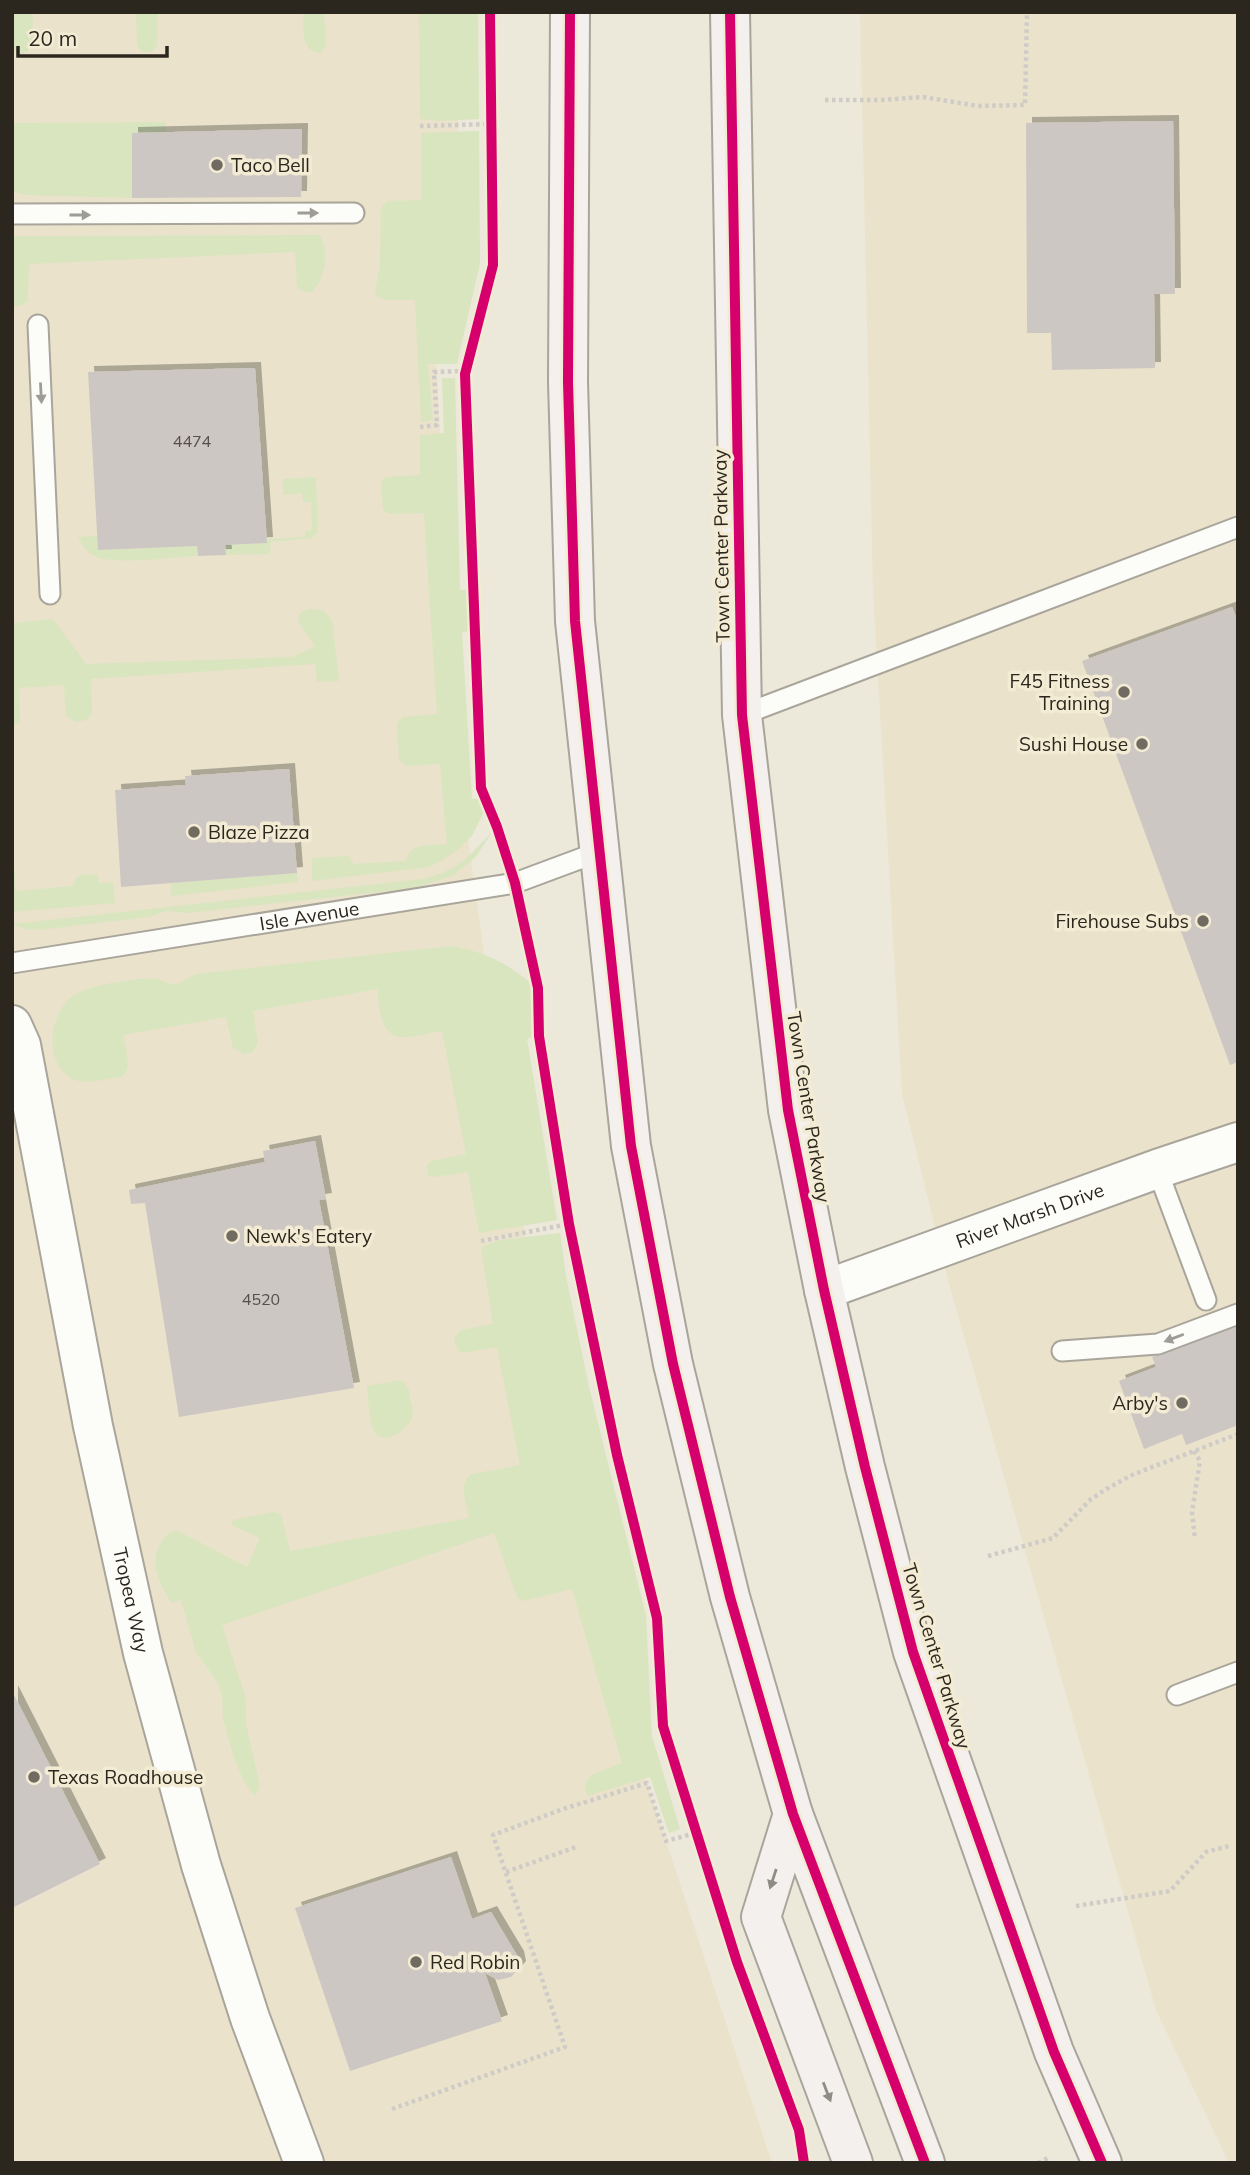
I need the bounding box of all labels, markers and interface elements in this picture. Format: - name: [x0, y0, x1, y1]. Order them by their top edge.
- scale bar: [18, 14, 166, 58]
- text: 20 m: [28, 25, 77, 51]
- place label: Taco Bell: [231, 153, 310, 177]
- marker: Taco Bell: [209, 157, 225, 173]
- one-way arrow: [297, 207, 319, 219]
- one-way arrow: [70, 209, 92, 221]
- one-way arrow: [35, 382, 46, 404]
- house number: 4474: [173, 431, 212, 451]
- street label: Town Center Parkway: [707, 449, 735, 643]
- place label: F45 Fitness Training: [1009, 669, 1110, 715]
- marker: F45 Fitness Training: [1116, 684, 1132, 700]
- place label: Sushi House: [1019, 732, 1128, 756]
- marker: Sushi House: [1134, 736, 1150, 752]
- place label: Blaze Pizza: [208, 820, 310, 844]
- marker: Blaze Pizza: [186, 824, 202, 840]
- street label: Isle Avenue: [258, 896, 361, 935]
- place label: Firehouse Subs: [1055, 909, 1189, 933]
- marker: Firehouse Subs: [1195, 913, 1211, 929]
- street label: Town Center Parkway: [782, 1010, 836, 1204]
- street label: River Marsh Drive: [952, 1177, 1107, 1253]
- place label: Newk's Eatery: [246, 1224, 372, 1248]
- marker: Newk's Eatery: [224, 1228, 240, 1244]
- house number: 4520: [242, 1289, 280, 1309]
- one-way arrow: [1163, 1333, 1184, 1344]
- place label: Arby's: [1112, 1391, 1168, 1415]
- marker: Arby's: [1174, 1395, 1190, 1411]
- street label: Tropea Way: [108, 1545, 155, 1655]
- street label: Town Center Parkway: [897, 1560, 977, 1752]
- place label: Texas Roadhouse: [48, 1765, 203, 1789]
- marker: Texas Roadhouse: [26, 1769, 42, 1785]
- one-way arrow: [767, 1869, 778, 1890]
- place label: Red Robin: [430, 1950, 520, 1974]
- marker: Red Robin: [408, 1954, 424, 1970]
- one-way arrow: [822, 2082, 833, 2103]

